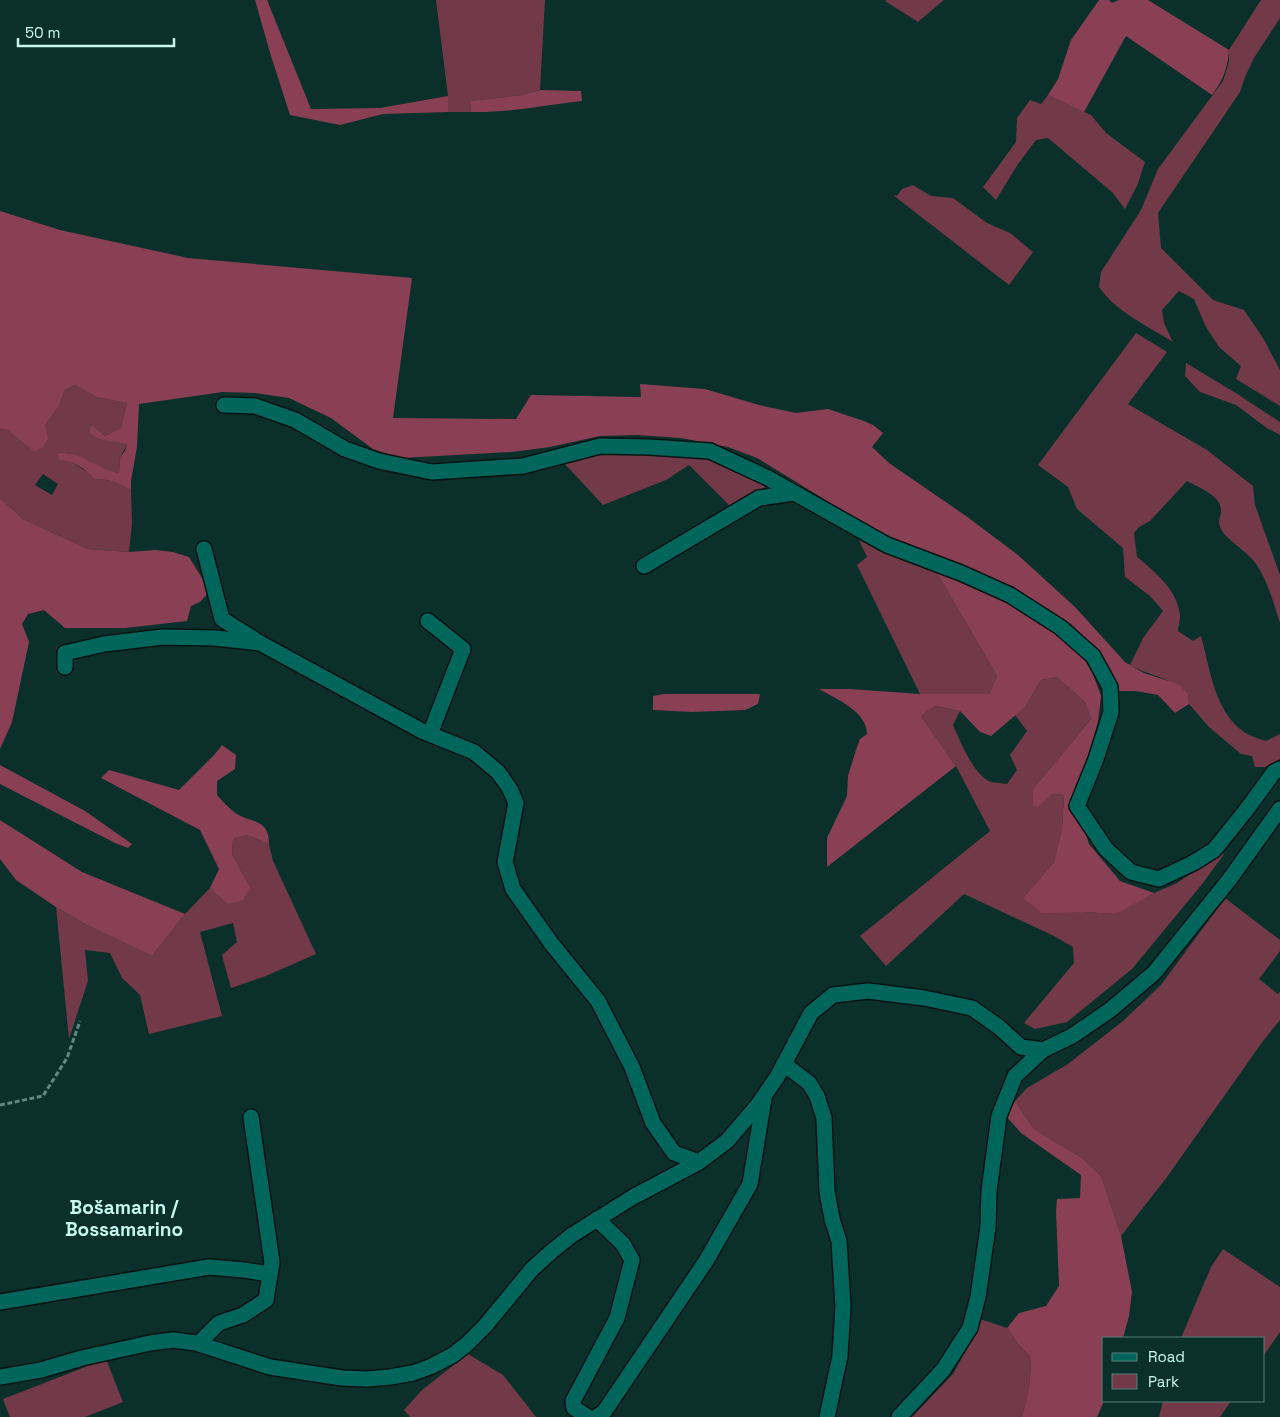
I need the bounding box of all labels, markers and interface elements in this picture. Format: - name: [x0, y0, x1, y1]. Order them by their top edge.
- scale bar: [18, 15, 174, 47]
- text: 50 m: [25, 23, 60, 42]
- district label: Bošamarin / Bossamarino: [65, 1195, 183, 1242]
- legend: [1102, 1337, 1265, 1402]
- text: Road: [1148, 1347, 1185, 1366]
- text: Park: [1148, 1372, 1179, 1391]

